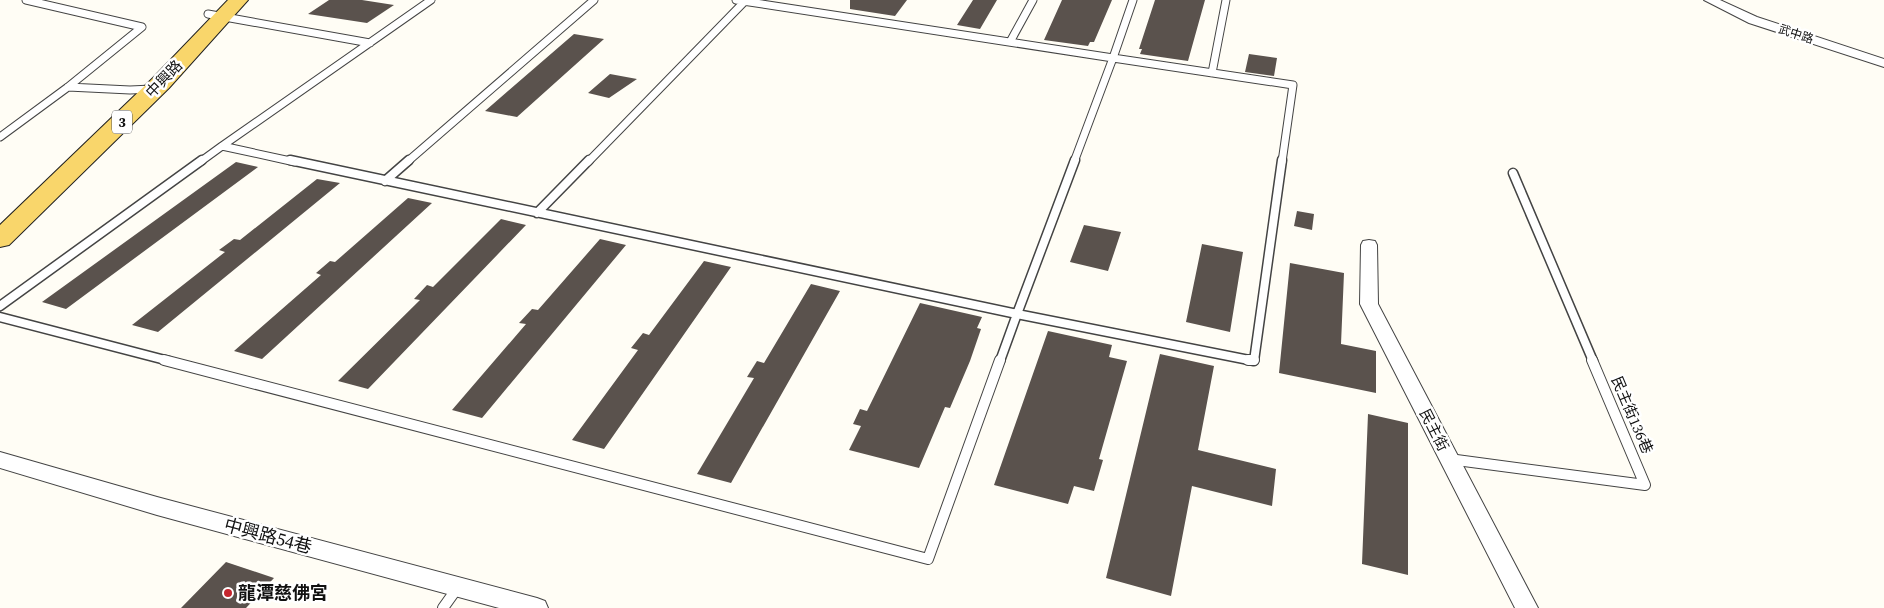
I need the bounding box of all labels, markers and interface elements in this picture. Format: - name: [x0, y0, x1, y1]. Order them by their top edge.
- street label: 武中路: [1776, 21, 1816, 47]
- street label: 中興路: [140, 55, 187, 102]
- road number: 3: [112, 110, 132, 134]
- street label: 民主街136巷: [1607, 373, 1658, 457]
- street label: 民主街: [1415, 405, 1454, 455]
- street label: 中興路54巷: [221, 512, 315, 559]
- place label: 龍潭慈佛宮: [238, 580, 328, 605]
- marker: 龍潭慈佛宮: [222, 587, 234, 599]

